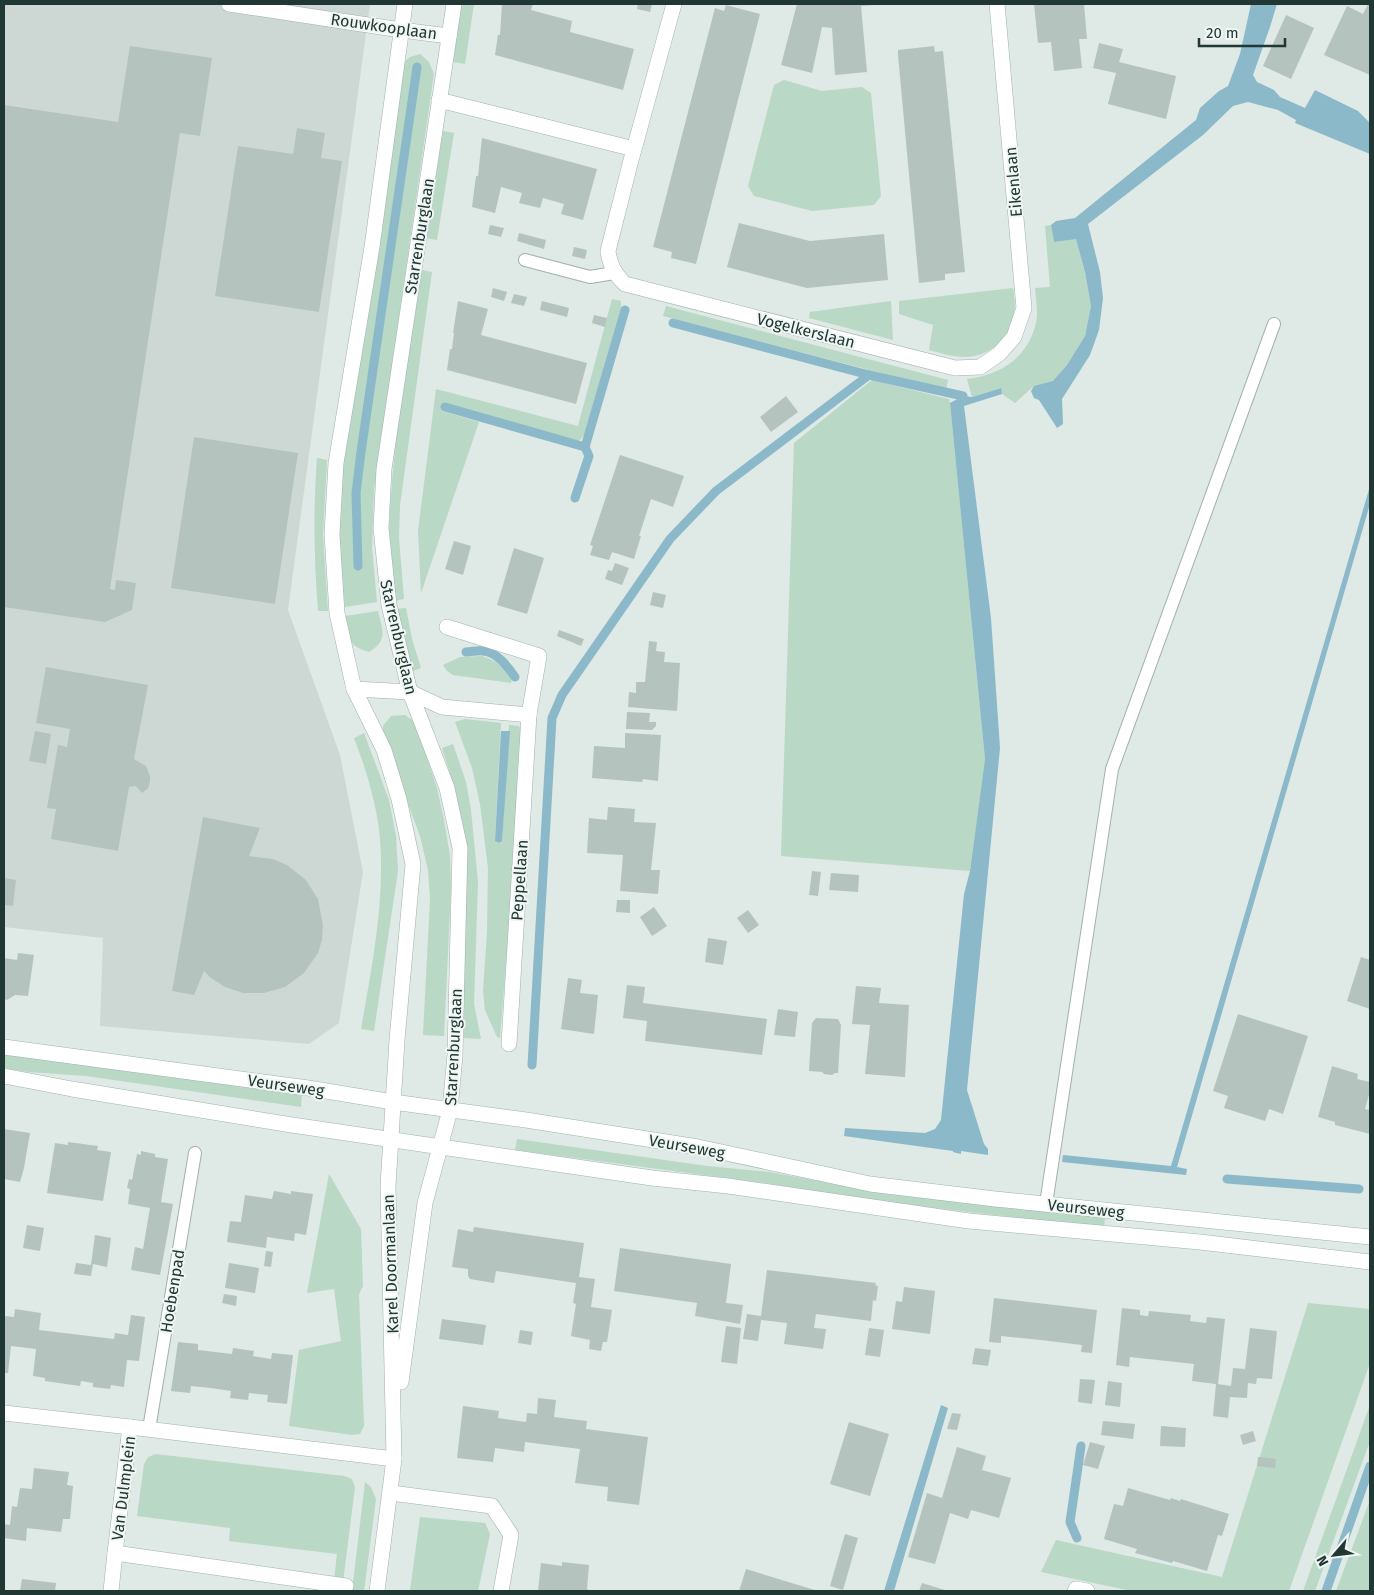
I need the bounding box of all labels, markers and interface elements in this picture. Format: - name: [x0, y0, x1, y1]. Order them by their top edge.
- street label: Rouwkooplaan: [330, 10, 438, 43]
- scale bar: [1199, 15, 1285, 47]
- text: 20 m: [1206, 24, 1239, 42]
- street label: Eikenlaan: [1001, 146, 1026, 218]
- street label: Starrenburglaan: [401, 177, 438, 296]
- street label: Vogelkerslaan: [755, 309, 857, 352]
- street label: Starrenburglaan: [376, 578, 421, 696]
- street label: Peppellaan: [507, 839, 532, 921]
- street label: Starrenburglaan: [441, 988, 466, 1106]
- street label: Veurseweg: [246, 1071, 326, 1100]
- street label: Veurseweg: [647, 1130, 727, 1163]
- street label: Karel Doormanlaan: [379, 1194, 402, 1334]
- street label: Veurseweg: [1047, 1195, 1126, 1222]
- street label: Hoebenpad: [157, 1248, 188, 1334]
- street label: Van Dulmplein: [108, 1435, 139, 1541]
- north arrow: [1309, 1530, 1359, 1580]
- text: N: [1313, 1553, 1333, 1569]

